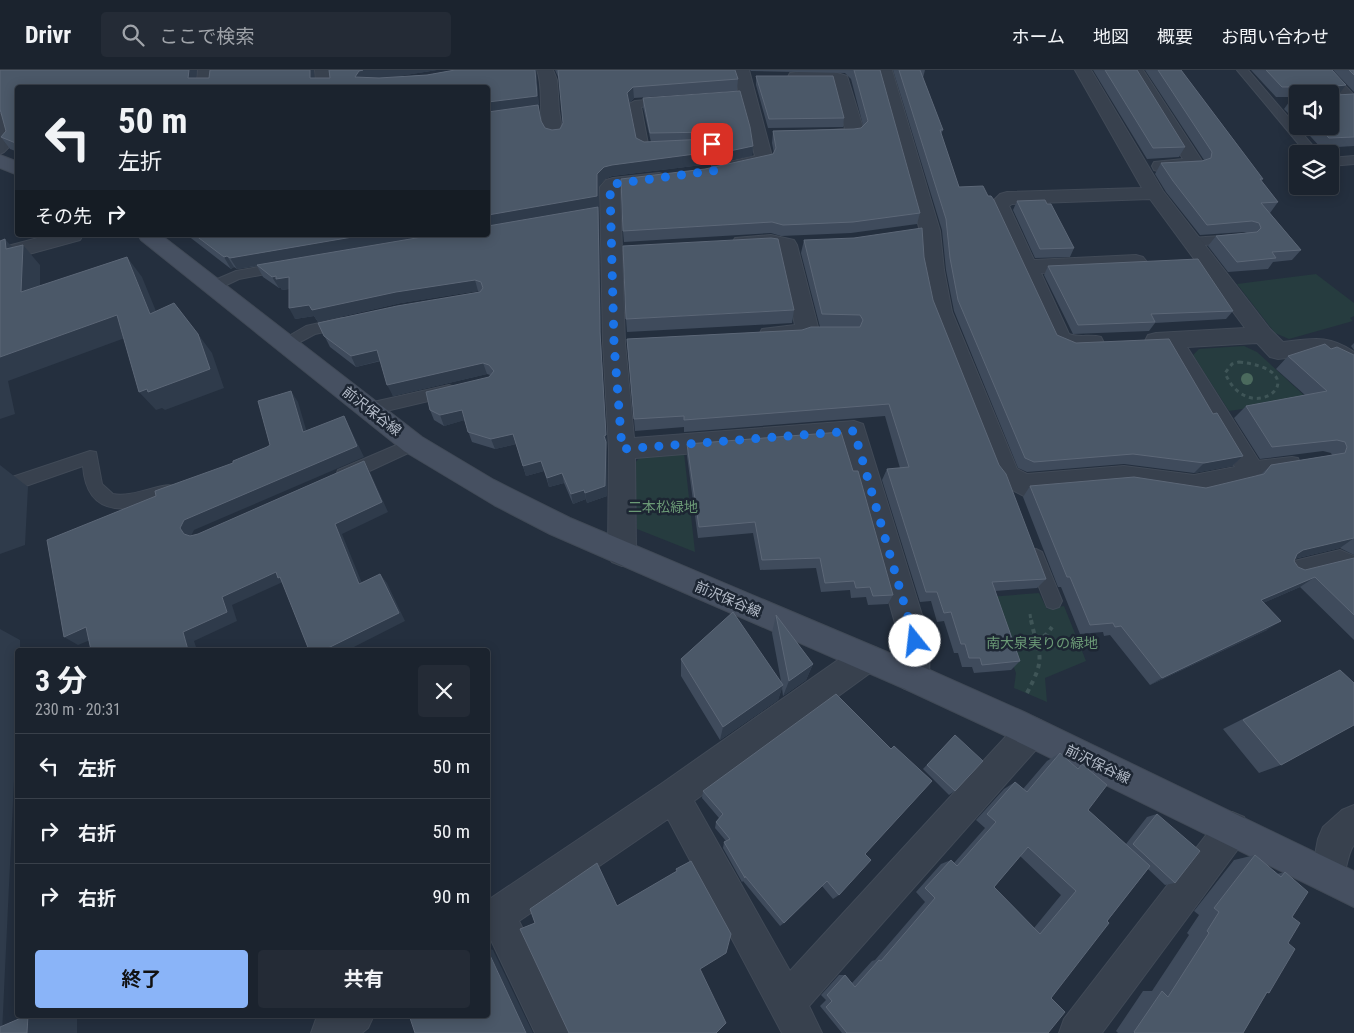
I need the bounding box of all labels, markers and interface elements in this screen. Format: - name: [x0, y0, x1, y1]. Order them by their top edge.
- search box: [101, 12, 451, 57]
- text: Drivr: [25, 21, 71, 49]
- icon: search: [119, 21, 147, 49]
- text: ここで検索: [159, 25, 254, 48]
- text: ホーム: [1012, 26, 1065, 47]
- text: 地図: [1093, 26, 1129, 47]
- text: 概要: [1157, 26, 1193, 47]
- text: お問い合わせ: [1221, 26, 1329, 47]
- map controls: [1289, 85, 1339, 195]
- button: sound: [1289, 85, 1339, 135]
- text: 50 m: [118, 101, 187, 142]
- icon: left: [35, 105, 100, 170]
- pin: [691, 123, 733, 165]
- icon: arrive: [698, 130, 726, 158]
- button: layers: [1289, 145, 1339, 195]
- text: 左折: [118, 149, 162, 174]
- icon: right: [102, 200, 130, 228]
- text: その先: [35, 205, 92, 228]
- street label: 前沢保谷線: [339, 383, 405, 439]
- park label: 二本松緑地: [628, 499, 698, 515]
- street label: 前沢保谷線: [693, 578, 763, 620]
- position arrow: [888, 614, 940, 666]
- park label: 南大泉実りの緑地: [986, 635, 1098, 651]
- text: 3 分: [35, 663, 87, 698]
- button: close: [418, 665, 470, 717]
- text: 230 m · 20:31: [35, 700, 121, 719]
- street label: 前沢保谷線: [1063, 741, 1133, 787]
- icon: left: [35, 752, 63, 780]
- text: 50 m: [433, 755, 470, 778]
- text: 左折: [78, 757, 116, 780]
- icon: right: [35, 817, 63, 845]
- text: 50 m: [433, 820, 470, 843]
- text: 右折: [78, 822, 116, 845]
- icon: right: [35, 882, 63, 910]
- text: 90 m: [433, 885, 470, 908]
- text: 右折: [78, 887, 116, 910]
- button: 終了: [35, 950, 248, 1008]
- button: 共有: [258, 950, 470, 1008]

